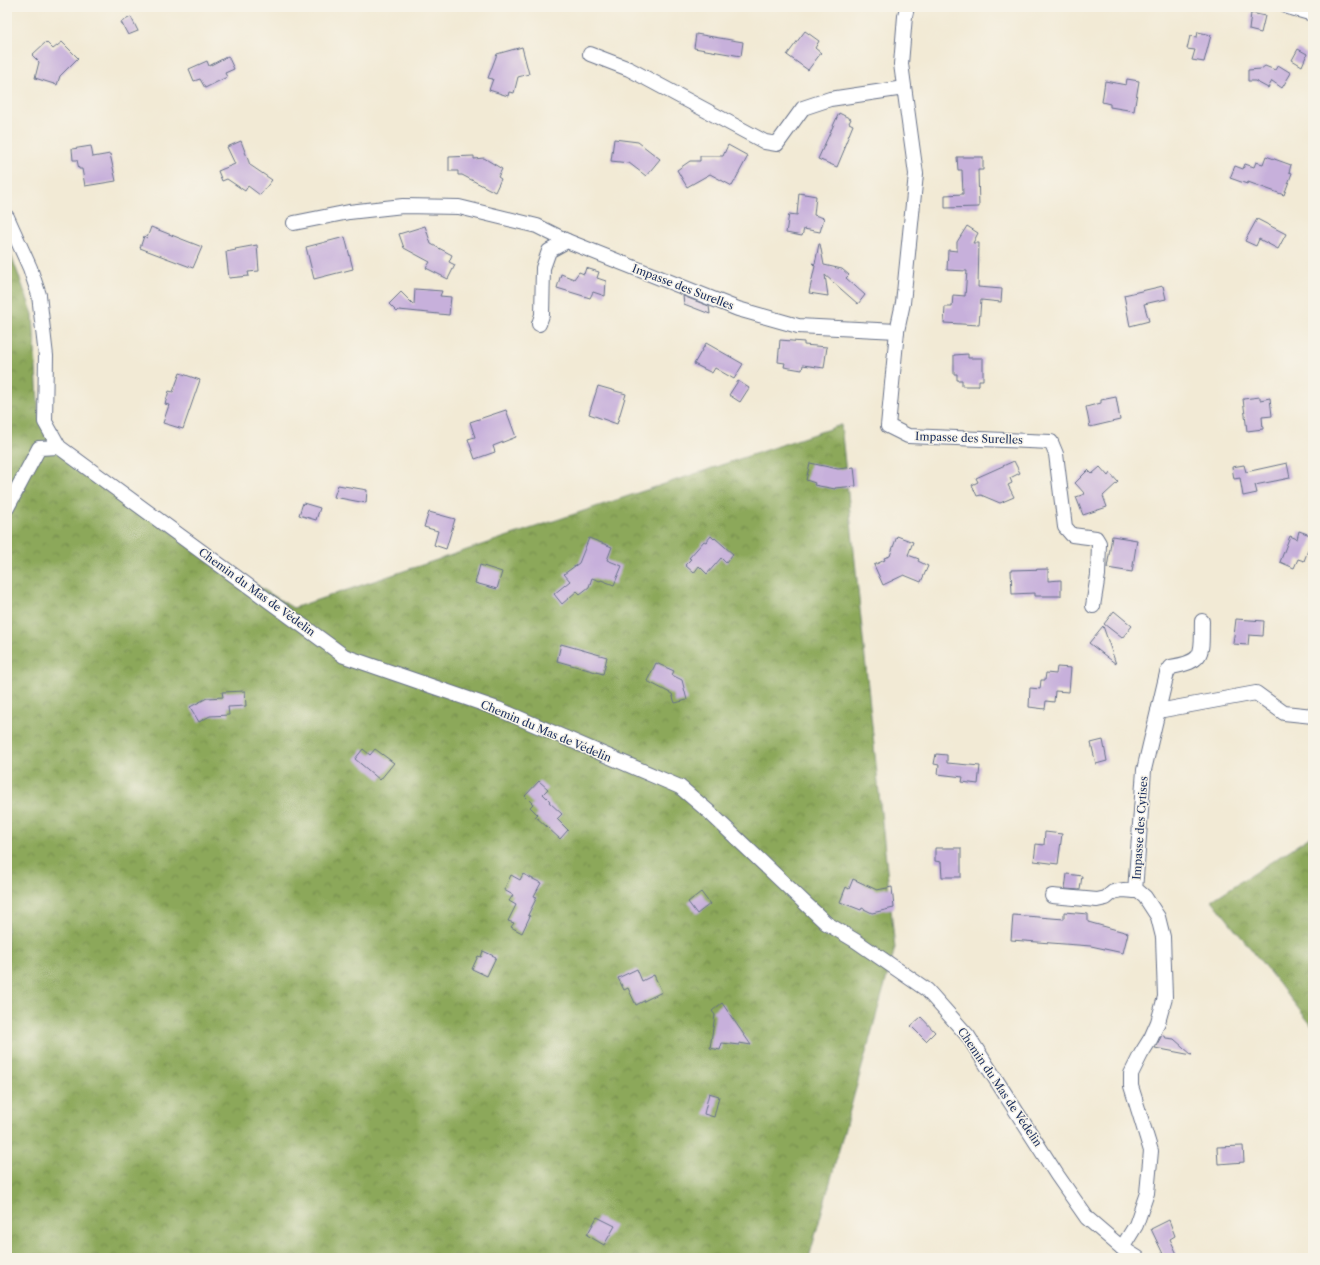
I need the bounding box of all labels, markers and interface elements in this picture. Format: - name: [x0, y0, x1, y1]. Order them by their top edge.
- street label: Impasse des Surelles: [630, 261, 736, 313]
- street label: Impasse des Surelles: [915, 429, 1023, 447]
- street label: Chemin du Mas de Védelin: [196, 545, 318, 639]
- street label: Chemin du Mas de Védelin: [478, 697, 614, 765]
- street label: Impasse des Cytises: [1129, 776, 1151, 880]
- street label: Chemin du Mas de Védelin: [955, 1025, 1045, 1149]

